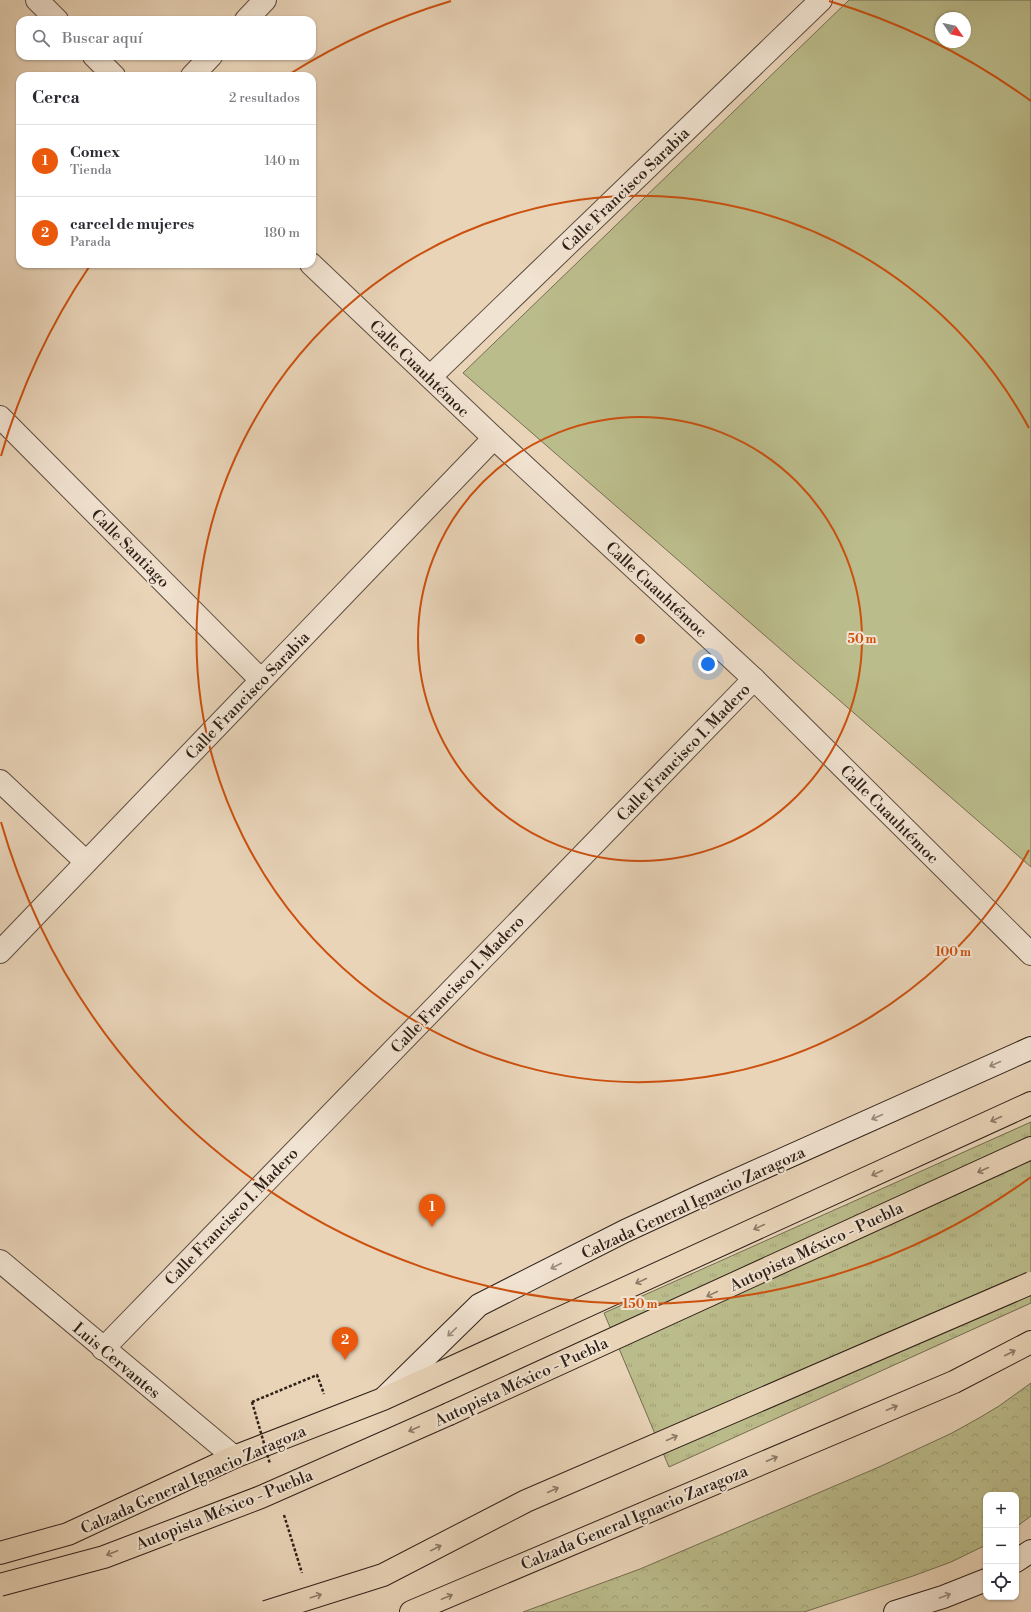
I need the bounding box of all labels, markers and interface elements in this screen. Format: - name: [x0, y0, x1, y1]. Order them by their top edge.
- north arrow: [935, 12, 971, 48]
- search box: [16, 16, 316, 60]
- icon: search: [30, 27, 52, 49]
- text: Buscar aquí: [62, 29, 143, 48]
- text: Cerca: [32, 87, 80, 109]
- text: 2 resultados: [229, 90, 300, 106]
- street label: Calle Francisco Sarabia: [558, 123, 695, 256]
- text: Comex: [70, 143, 120, 162]
- text: 1: [42, 153, 48, 169]
- text: 140 m: [264, 153, 300, 169]
- text: Tienda: [70, 162, 112, 178]
- text: carcel de mujeres: [70, 215, 194, 234]
- text: 2: [41, 225, 49, 241]
- text: 180 m: [264, 225, 300, 241]
- text: Parada: [70, 234, 111, 250]
- street label: Calle Cuauhtémoc: [365, 316, 474, 422]
- street label: Calle Santiago: [87, 505, 174, 592]
- street label: Calle Cuauhtémoc: [601, 538, 711, 642]
- street label: Calle Francisco Sarabia: [181, 627, 315, 764]
- centre of rings: [633, 632, 647, 646]
- text: 50 m: [847, 632, 877, 647]
- your location: [698, 654, 718, 674]
- street label: Calle Francisco I. Madero: [613, 680, 755, 826]
- street label: Calle Cuauhtémoc: [836, 761, 943, 868]
- street label: Calle Francisco I. Madero: [387, 912, 529, 1058]
- text: 100 m: [935, 945, 971, 960]
- one-way arrow: [990, 1061, 1002, 1068]
- one-way arrow: [871, 1114, 883, 1121]
- one-way arrow: [990, 1116, 1002, 1123]
- street label: Calzada General Ignacio Zaragoza: [578, 1142, 809, 1264]
- street label: Calle Francisco I. Madero: [161, 1144, 303, 1290]
- one-way arrow: [977, 1167, 989, 1174]
- one-way arrow: [872, 1170, 884, 1177]
- pin: 1: [419, 1194, 445, 1227]
- street label: Autopista México - Puebla: [726, 1197, 907, 1296]
- one-way arrow: [753, 1224, 765, 1231]
- one-way arrow: [550, 1263, 562, 1270]
- one-way arrow: [635, 1278, 647, 1285]
- one-way arrow: [706, 1290, 718, 1298]
- text: 150 m: [623, 1297, 657, 1312]
- street label: Luis Cervantes: [69, 1318, 164, 1403]
- pin: 2: [332, 1327, 358, 1360]
- one-way arrow: [447, 1327, 457, 1336]
- street label: Autopista México - Puebla: [431, 1332, 612, 1431]
- one-way arrow: [1004, 1348, 1016, 1356]
- one-way arrow: [886, 1403, 898, 1411]
- street label: Calzada General Ignacio Zaragoza: [78, 1421, 310, 1539]
- one-way arrow: [408, 1426, 420, 1434]
- one-way arrow: [665, 1433, 677, 1441]
- one-way arrow: [766, 1454, 778, 1462]
- street label: Calzada General Ignacio Zaragoza: [518, 1461, 752, 1575]
- street label: Autopista México - Puebla: [132, 1465, 317, 1555]
- one-way arrow: [546, 1485, 558, 1493]
- map controls: [983, 1492, 1019, 1600]
- button: +: [983, 1492, 1019, 1528]
- button: −: [983, 1528, 1019, 1564]
- one-way arrow: [430, 1544, 442, 1551]
- one-way arrow: [107, 1550, 119, 1558]
- button: locate: [983, 1564, 1019, 1600]
- one-way arrow: [310, 1592, 323, 1599]
- one-way arrow: [939, 1592, 952, 1599]
- one-way arrow: [440, 1593, 452, 1600]

